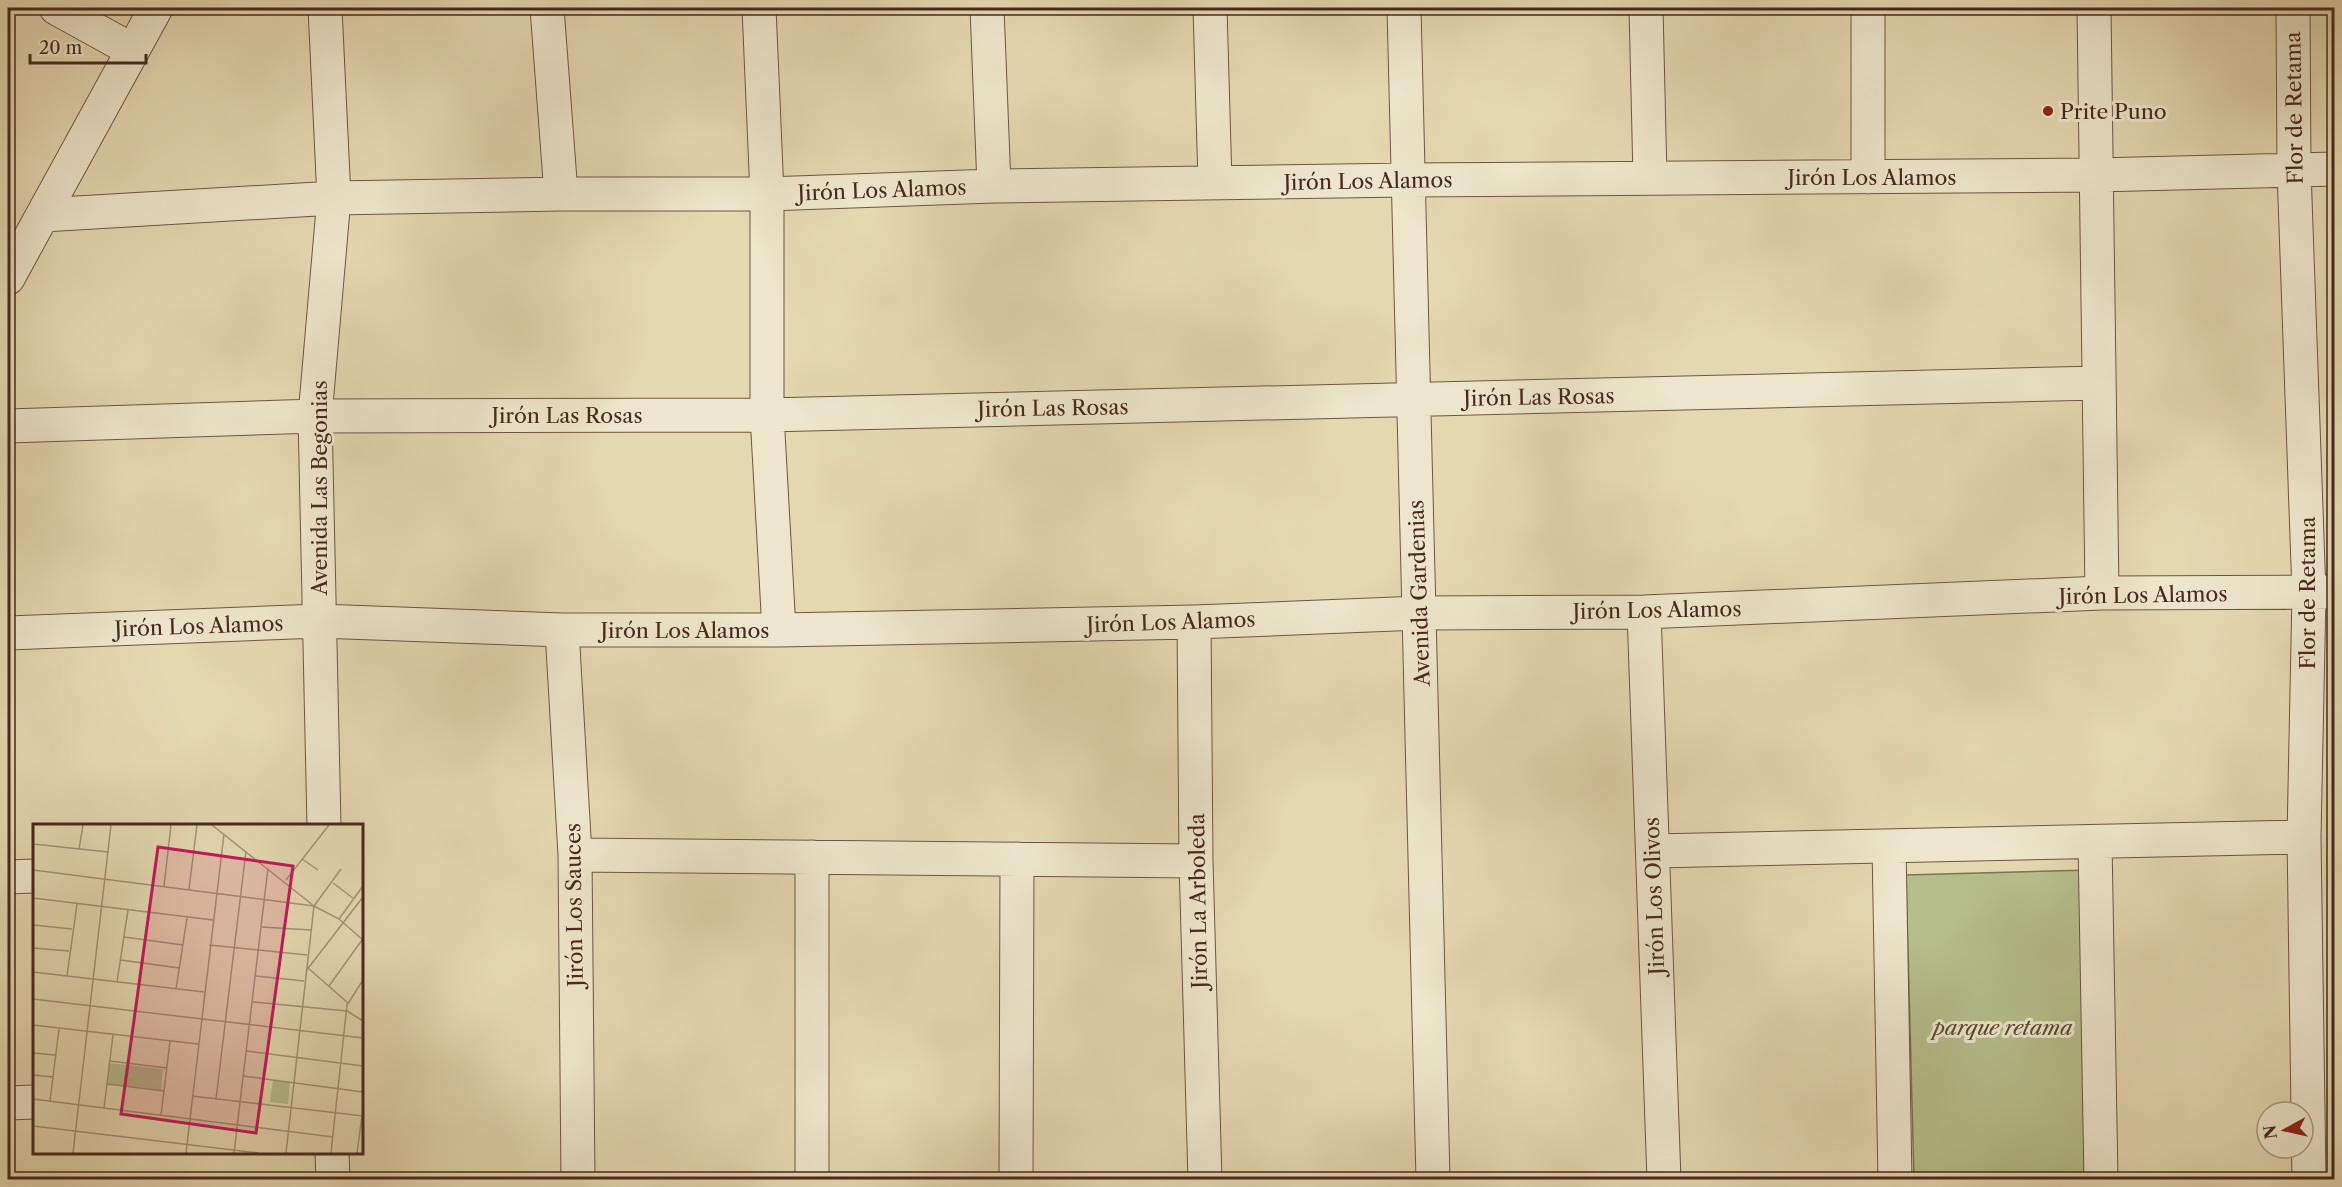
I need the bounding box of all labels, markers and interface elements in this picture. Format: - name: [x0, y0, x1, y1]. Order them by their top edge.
- scale bar: [30, 27, 146, 65]
- street label: Flor de Retama: [2280, 30, 2308, 185]
- text: 20 m: [39, 37, 83, 59]
- place label: Prite Puno: [2060, 99, 2167, 124]
- marker: Prite Puno: [2041, 104, 2055, 118]
- street label: Jirón Los Alamos: [1784, 165, 1957, 190]
- street label: Jirón Los Alamos: [1280, 167, 1453, 195]
- street label: Jirón Los Alamos: [794, 175, 967, 206]
- street label: Avenida Las Begonias: [307, 380, 332, 597]
- street label: Jirón Las Rosas: [1460, 383, 1615, 411]
- street label: Jirón Las Rosas: [974, 394, 1129, 422]
- street label: Jirón Las Rosas: [488, 403, 643, 428]
- street label: Avenida Gardenias: [1403, 499, 1435, 688]
- street label: Flor de Retama: [2295, 516, 2320, 670]
- street label: Jirón Los Alamos: [2055, 581, 2228, 609]
- street label: Jirón Los Alamos: [1569, 596, 1742, 624]
- street label: Jirón Los Alamos: [1083, 607, 1256, 638]
- street label: Jirón Los Alamos: [111, 611, 284, 642]
- street label: Jirón Los Alamos: [597, 618, 770, 643]
- street label: Jirón La Arboleda: [1184, 812, 1212, 992]
- street label: Jirón Los Olivos: [1639, 817, 1669, 978]
- street label: Jirón Los Sauces: [560, 823, 588, 990]
- inset map: [33, 824, 363, 1154]
- park label: parque retama: [1929, 1015, 2073, 1040]
- north arrow: [2255, 1100, 2315, 1160]
- text: N: [2259, 1124, 2281, 1140]

